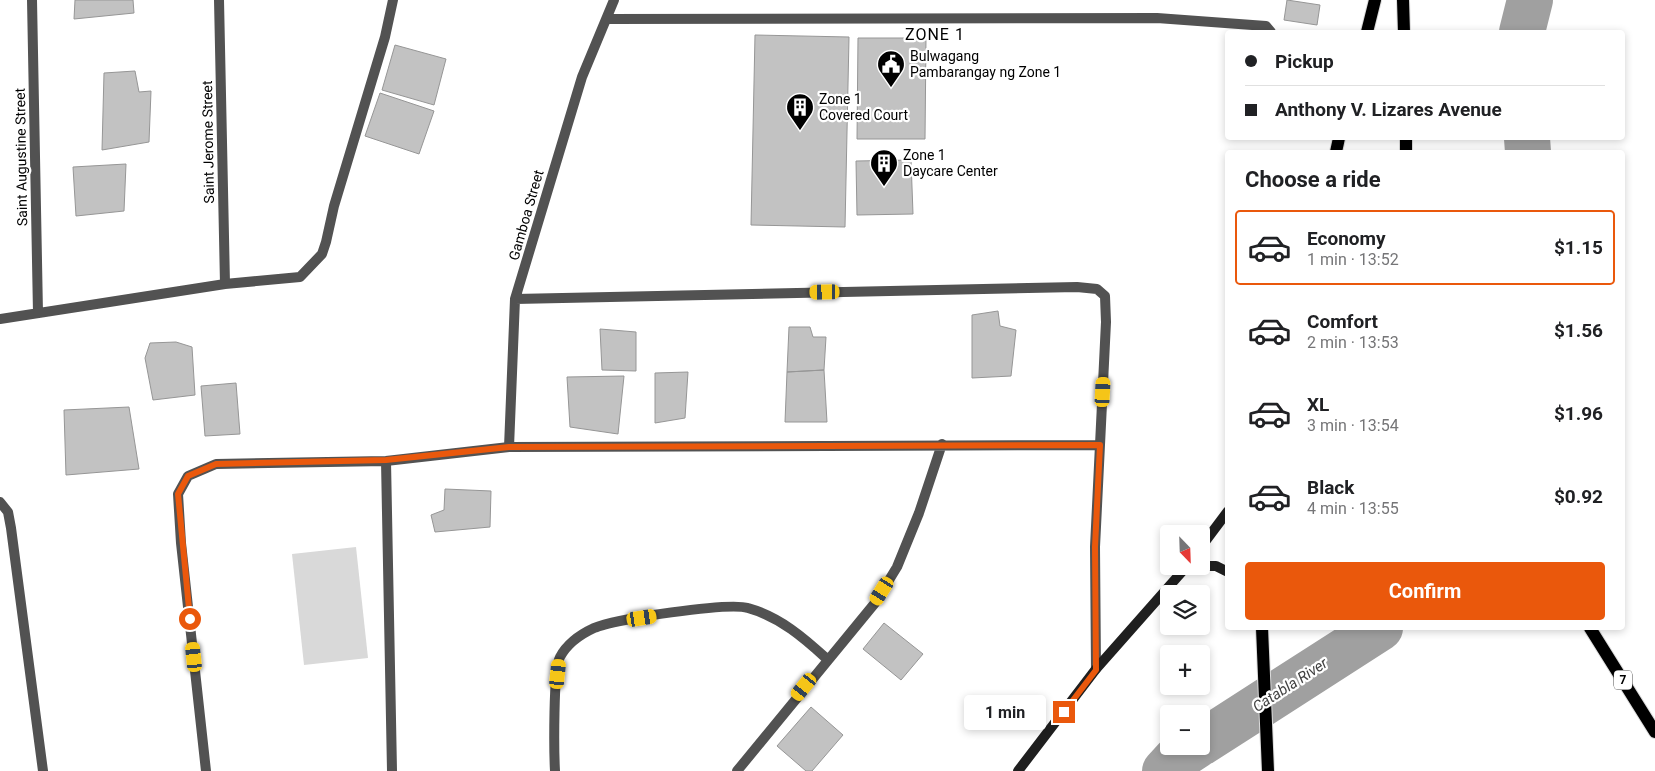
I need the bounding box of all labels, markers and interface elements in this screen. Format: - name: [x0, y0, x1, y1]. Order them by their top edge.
- district label: ZONE 1: [905, 25, 965, 44]
- place label: Bulwagang Pambarangay ng Zone 1: [910, 48, 1061, 80]
- public building icon: Bulwagang Pambarangay ng Zone 1: [876, 49, 906, 88]
- text: Pickup: [1275, 50, 1334, 73]
- street label: Saint Jerome Street: [199, 80, 217, 204]
- street label: Saint Augustine Street: [12, 87, 30, 226]
- place label: Zone 1 Covered Court: [819, 91, 908, 123]
- building icon: Zone 1 Covered Court: [785, 92, 815, 131]
- text: Anthony V. Lizares Avenue: [1275, 98, 1502, 121]
- place label: Zone 1 Daycare Center: [903, 147, 998, 179]
- building icon: Zone 1 Daycare Center: [869, 148, 899, 187]
- text: Choose a ride: [1245, 167, 1381, 192]
- street label: Gamboa Street: [505, 168, 547, 262]
- icon: car: [1247, 225, 1292, 270]
- text: Economy: [1307, 227, 1386, 250]
- text: $1.15: [1554, 236, 1603, 259]
- text: 1 min · 13:52: [1307, 250, 1399, 269]
- car: [809, 284, 840, 300]
- icon: car: [1247, 308, 1292, 353]
- text: Comfort: [1307, 310, 1378, 333]
- text: $1.56: [1554, 319, 1603, 342]
- text: 2 min · 13:53: [1307, 333, 1399, 352]
- car: [1094, 377, 1111, 407]
- icon: car: [1247, 391, 1292, 436]
- text: XL: [1307, 393, 1329, 416]
- text: $1.96: [1554, 402, 1603, 425]
- text: 3 min · 13:54: [1307, 416, 1399, 435]
- icon: car: [1247, 474, 1292, 519]
- text: Black: [1307, 476, 1354, 499]
- text: $0.92: [1554, 485, 1603, 508]
- text: 4 min · 13:55: [1307, 499, 1399, 518]
- north arrow: [1160, 525, 1210, 575]
- map controls: [1160, 525, 1210, 755]
- button: Confirm: [1245, 562, 1605, 620]
- car: [867, 574, 896, 608]
- button: layers: [1160, 585, 1210, 635]
- route start: [179, 608, 201, 630]
- car: [626, 608, 657, 628]
- car: [184, 641, 203, 673]
- button: +: [1160, 645, 1210, 695]
- water label: Catabla River: [1249, 654, 1332, 716]
- car: [548, 658, 567, 690]
- road number: 7: [1614, 670, 1632, 690]
- car: [788, 671, 819, 703]
- callout: 1 min: [964, 694, 1046, 730]
- route end: [1053, 701, 1075, 723]
- text: 1 min: [985, 703, 1025, 722]
- button: −: [1160, 705, 1210, 755]

